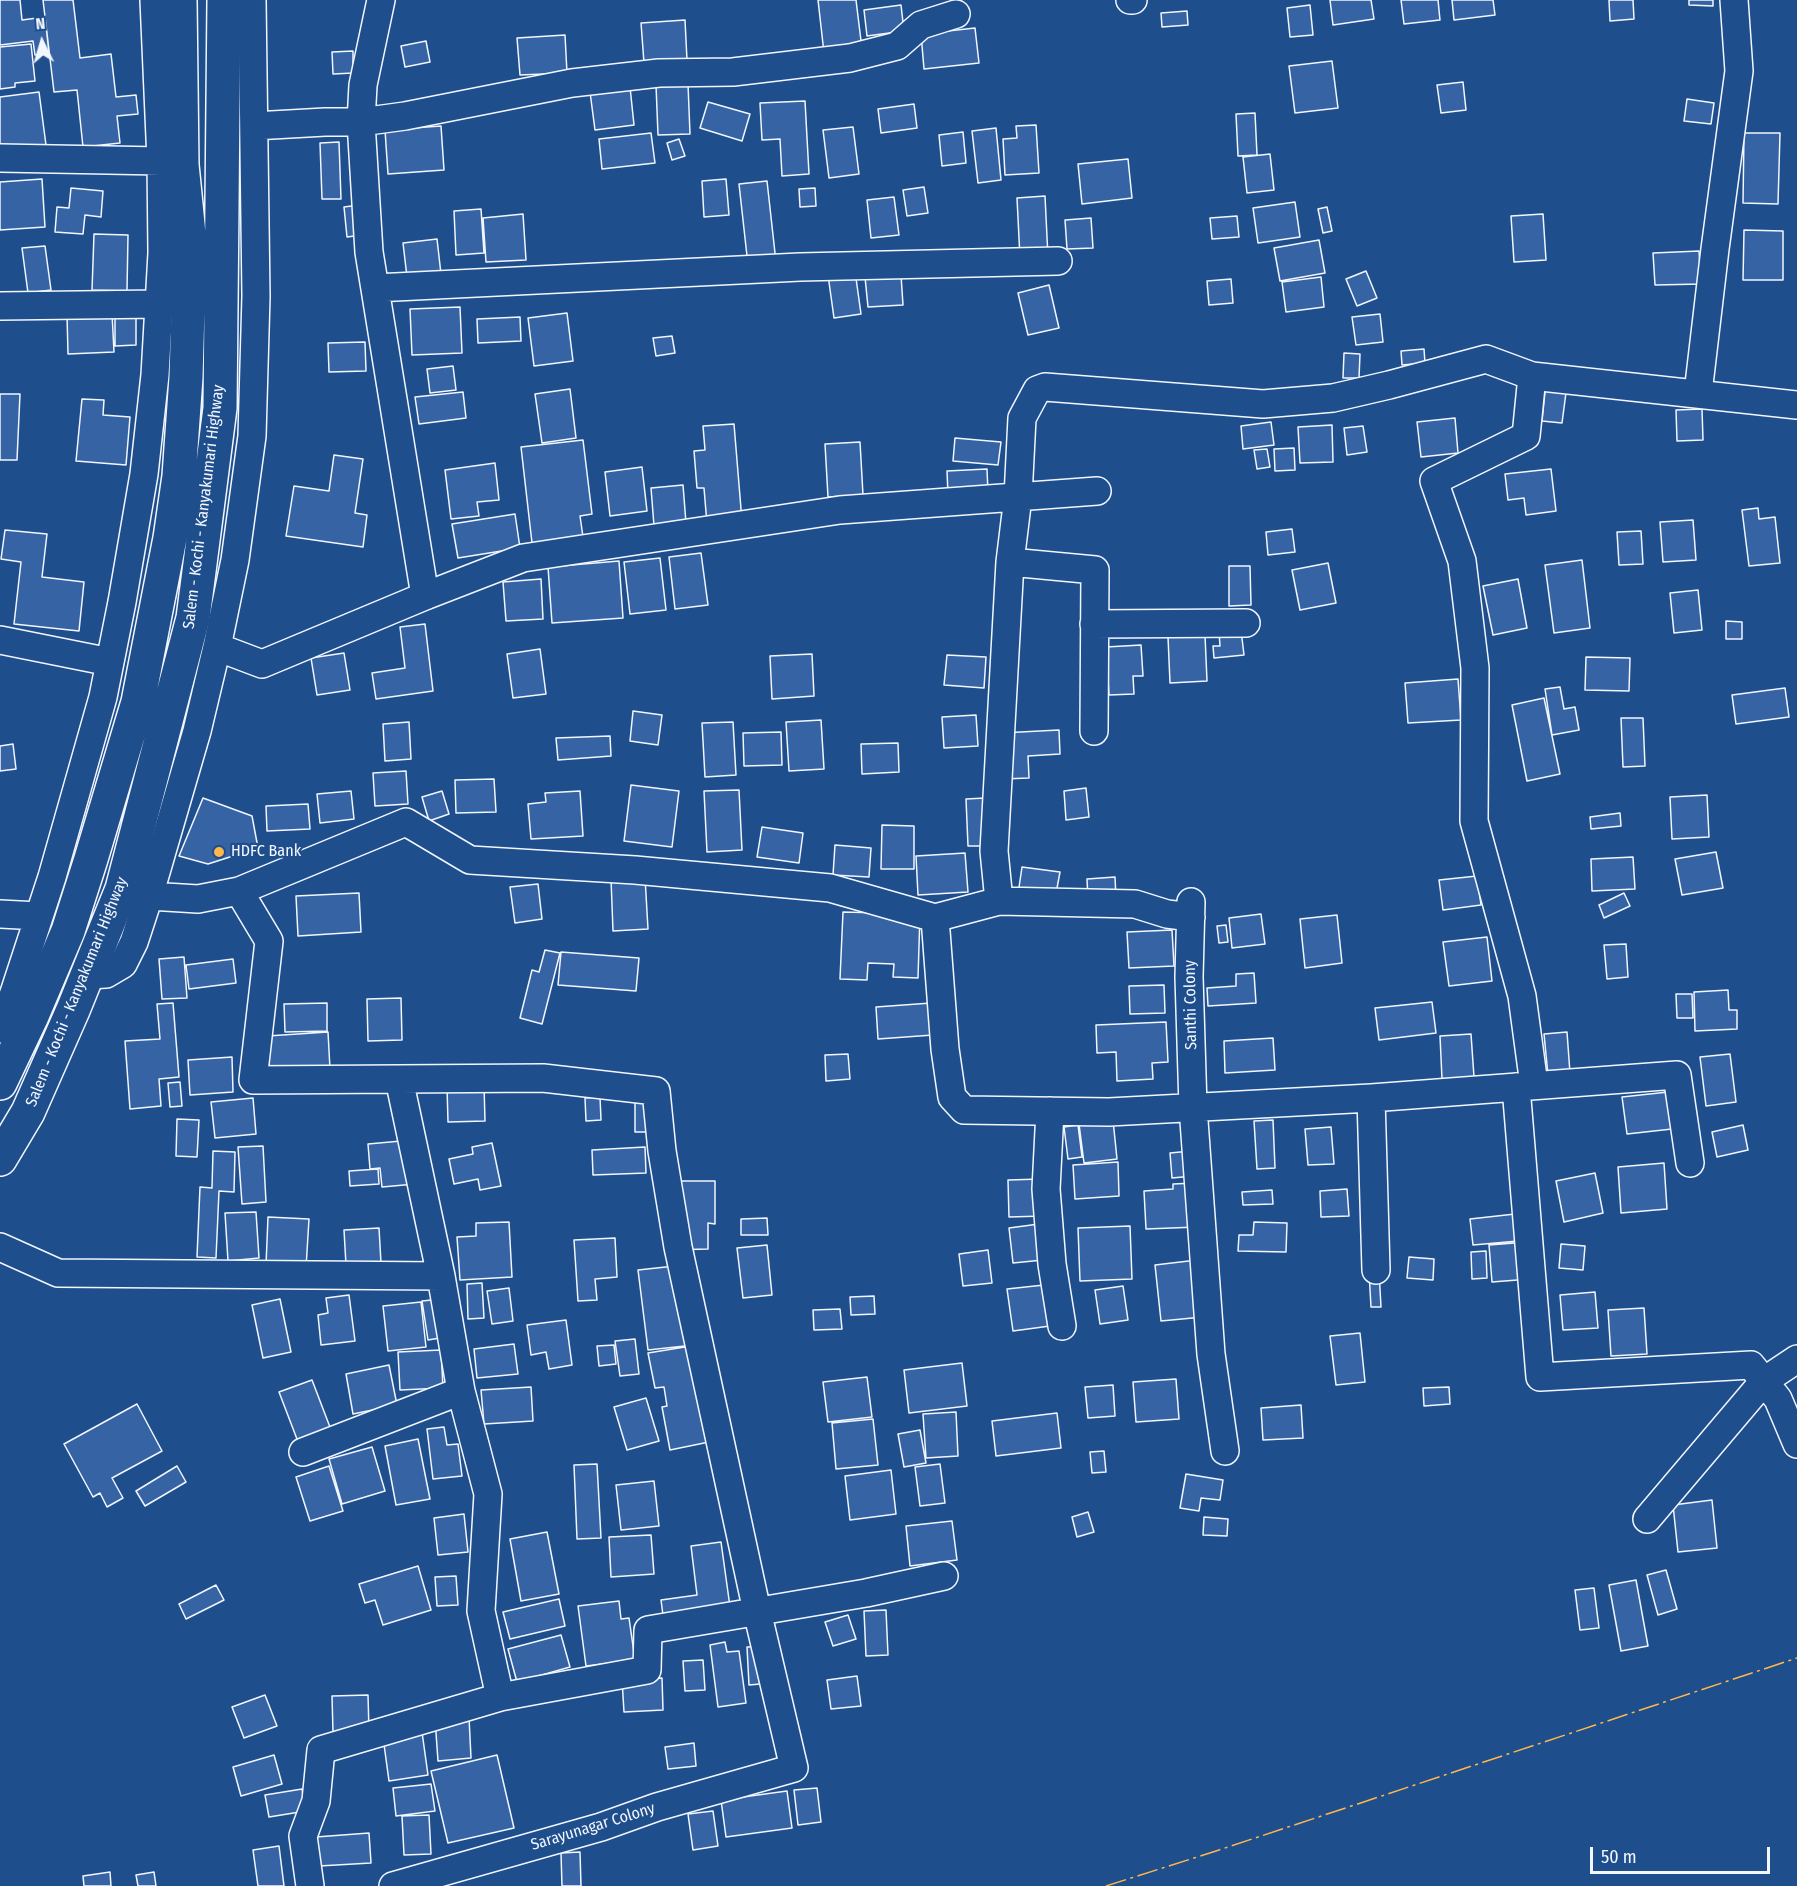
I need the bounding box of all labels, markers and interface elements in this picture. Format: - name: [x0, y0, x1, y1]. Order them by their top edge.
- north arrow: [12, 12, 72, 72]
- text: N: [35, 14, 46, 33]
- street label: Salem - Kochi - Kanyakumari Highway: [179, 384, 229, 630]
- place label: HDFC Bank: [231, 842, 301, 862]
- marker: HDFC Bank: [212, 845, 226, 859]
- street label: Salem - Kochi - Kanyakumari Highway: [22, 874, 132, 1110]
- street label: Santhi Colony: [1181, 960, 1201, 1050]
- street label: Sarayunagar Colony: [529, 1799, 657, 1855]
- scale bar: [1593, 1835, 1773, 1873]
- text: 50 m: [1601, 1846, 1637, 1868]

